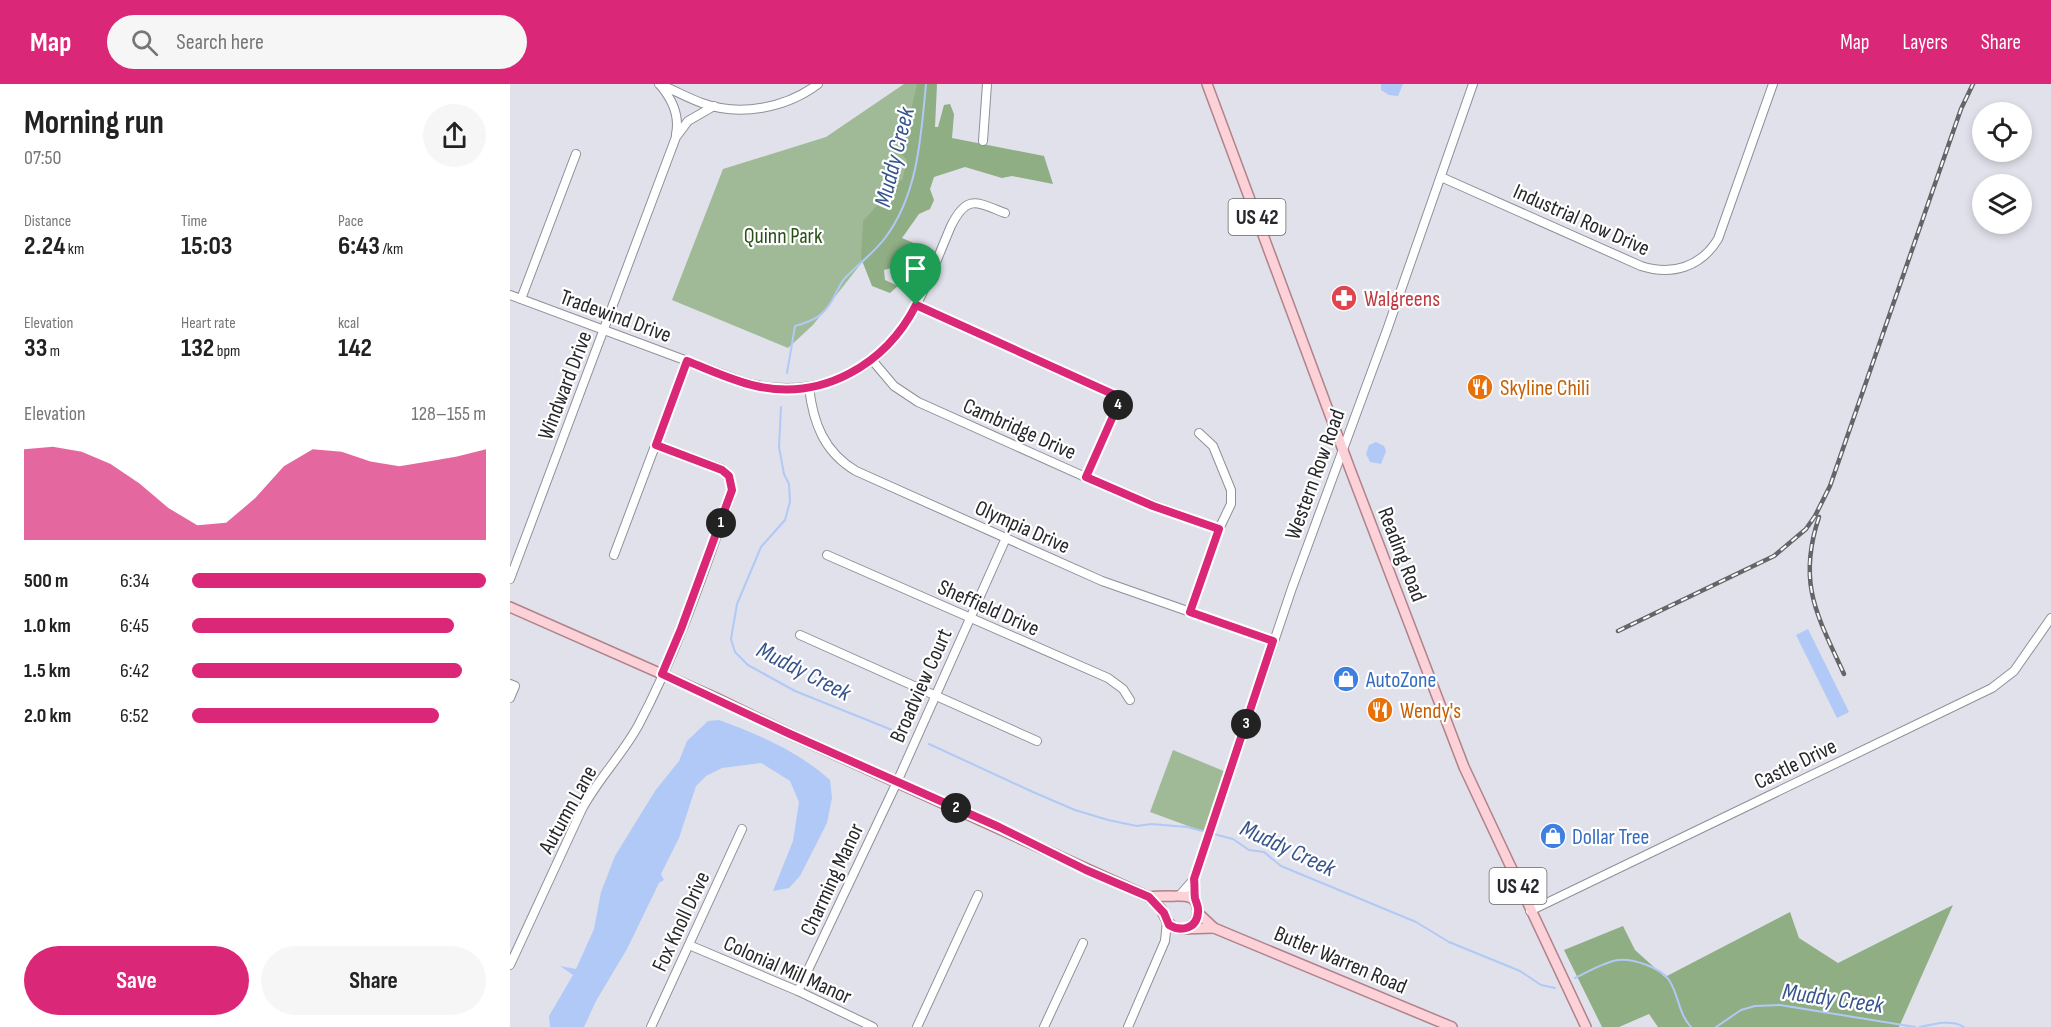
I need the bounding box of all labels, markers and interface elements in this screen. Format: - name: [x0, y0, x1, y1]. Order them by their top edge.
- search box: [107, 15, 527, 69]
- text: Map: [30, 26, 71, 59]
- icon: search: [128, 26, 161, 59]
- text: Search here: [176, 29, 264, 56]
- text: Map: [1840, 30, 1869, 55]
- text: Layers: [1902, 30, 1948, 55]
- text: Share: [1981, 30, 2021, 55]
- map controls: [1972, 102, 2032, 234]
- button: locate: [1972, 102, 2032, 162]
- text: Morning run: [24, 103, 164, 143]
- water label: Muddy Creek: [868, 103, 921, 210]
- button: share: [423, 104, 486, 167]
- text: 07:50: [24, 146, 61, 170]
- button: layers: [1972, 174, 2032, 234]
- street label: Industrial Row Drive: [1509, 178, 1654, 262]
- road number: US 42: [1228, 199, 1286, 235]
- text: Distance: [24, 212, 71, 231]
- text: Time: [181, 212, 207, 231]
- text: Pace: [338, 212, 363, 231]
- park label: Quinn Park: [744, 223, 823, 250]
- text: 2.24: [24, 231, 65, 262]
- text: 15:03: [181, 231, 233, 262]
- text: 6:43: [338, 231, 380, 262]
- text: km: [65, 240, 84, 259]
- text: /km: [380, 240, 403, 259]
- pin: [890, 243, 941, 305]
- icon: arrive: [899, 252, 932, 285]
- pharmacy icon: Walgreens: [1329, 283, 1359, 313]
- street label: Tradewind Drive: [556, 284, 675, 349]
- place label: Walgreens: [1364, 286, 1440, 313]
- text: Elevation: [24, 314, 73, 333]
- text: Heart rate: [181, 314, 236, 333]
- text: kcal: [338, 314, 359, 333]
- street label: Windward Drive: [532, 327, 599, 444]
- text: 33: [24, 333, 47, 364]
- text: 132: [181, 333, 214, 364]
- text: 142: [338, 333, 372, 364]
- text: m: [47, 342, 60, 361]
- text: bpm: [214, 342, 240, 361]
- restaurant icon: Skyline Chili: [1465, 372, 1495, 402]
- place label: Skyline Chili: [1500, 375, 1590, 402]
- pin: 4: [1103, 390, 1133, 420]
- street label: Cambridge Drive: [959, 392, 1080, 466]
- text: 4: [1114, 395, 1122, 414]
- text: Elevation: [24, 402, 86, 426]
- text: 128–155 m: [412, 402, 486, 426]
- street label: Western Row Road: [1279, 406, 1351, 543]
- street label: Olympia Drive: [971, 494, 1074, 560]
- street label: Reading Road: [1371, 504, 1432, 606]
- pin: 1: [706, 508, 736, 538]
- text: 1: [718, 513, 724, 532]
- text: 500 m: [24, 569, 68, 593]
- text: 6:34: [120, 569, 149, 593]
- street label: Sheffield Drive: [933, 574, 1043, 643]
- text: 1.0 km: [24, 614, 71, 638]
- text: 6:45: [120, 614, 149, 638]
- street label: Broadview Court: [884, 624, 959, 747]
- water label: Muddy Creek: [752, 635, 857, 708]
- text: 1.5 km: [24, 659, 70, 683]
- text: 6:42: [120, 659, 149, 683]
- shop icon: AutoZone: [1331, 664, 1361, 694]
- place label: AutoZone: [1365, 667, 1436, 694]
- restaurant icon: Wendy's: [1365, 695, 1395, 725]
- place label: Wendy's: [1400, 698, 1461, 725]
- text: 2.0 km: [24, 704, 71, 728]
- text: 6:52: [120, 704, 149, 728]
- pin: 3: [1231, 709, 1261, 739]
- text: 3: [1242, 714, 1250, 733]
- street label: Castle Drive: [1750, 733, 1841, 796]
- street label: Autumn Lane: [533, 761, 603, 859]
- pin: 2: [941, 793, 971, 823]
- text: 2: [952, 798, 960, 817]
- water label: Muddy Creek: [1236, 814, 1341, 884]
- street label: Charming Manor: [795, 819, 870, 940]
- shop icon: Dollar Tree: [1538, 821, 1568, 851]
- place label: Dollar Tree: [1572, 824, 1649, 851]
- street label: Fox Knoll Drive: [646, 867, 716, 976]
- road number: US 42: [1490, 868, 1546, 904]
- street label: Butler Warren Road: [1270, 920, 1411, 1000]
- street label: Colonial Mill Manor: [719, 930, 856, 1011]
- button: Save: [24, 946, 249, 1015]
- button: Share: [261, 946, 486, 1015]
- water label: Muddy Creek: [1781, 977, 1886, 1020]

